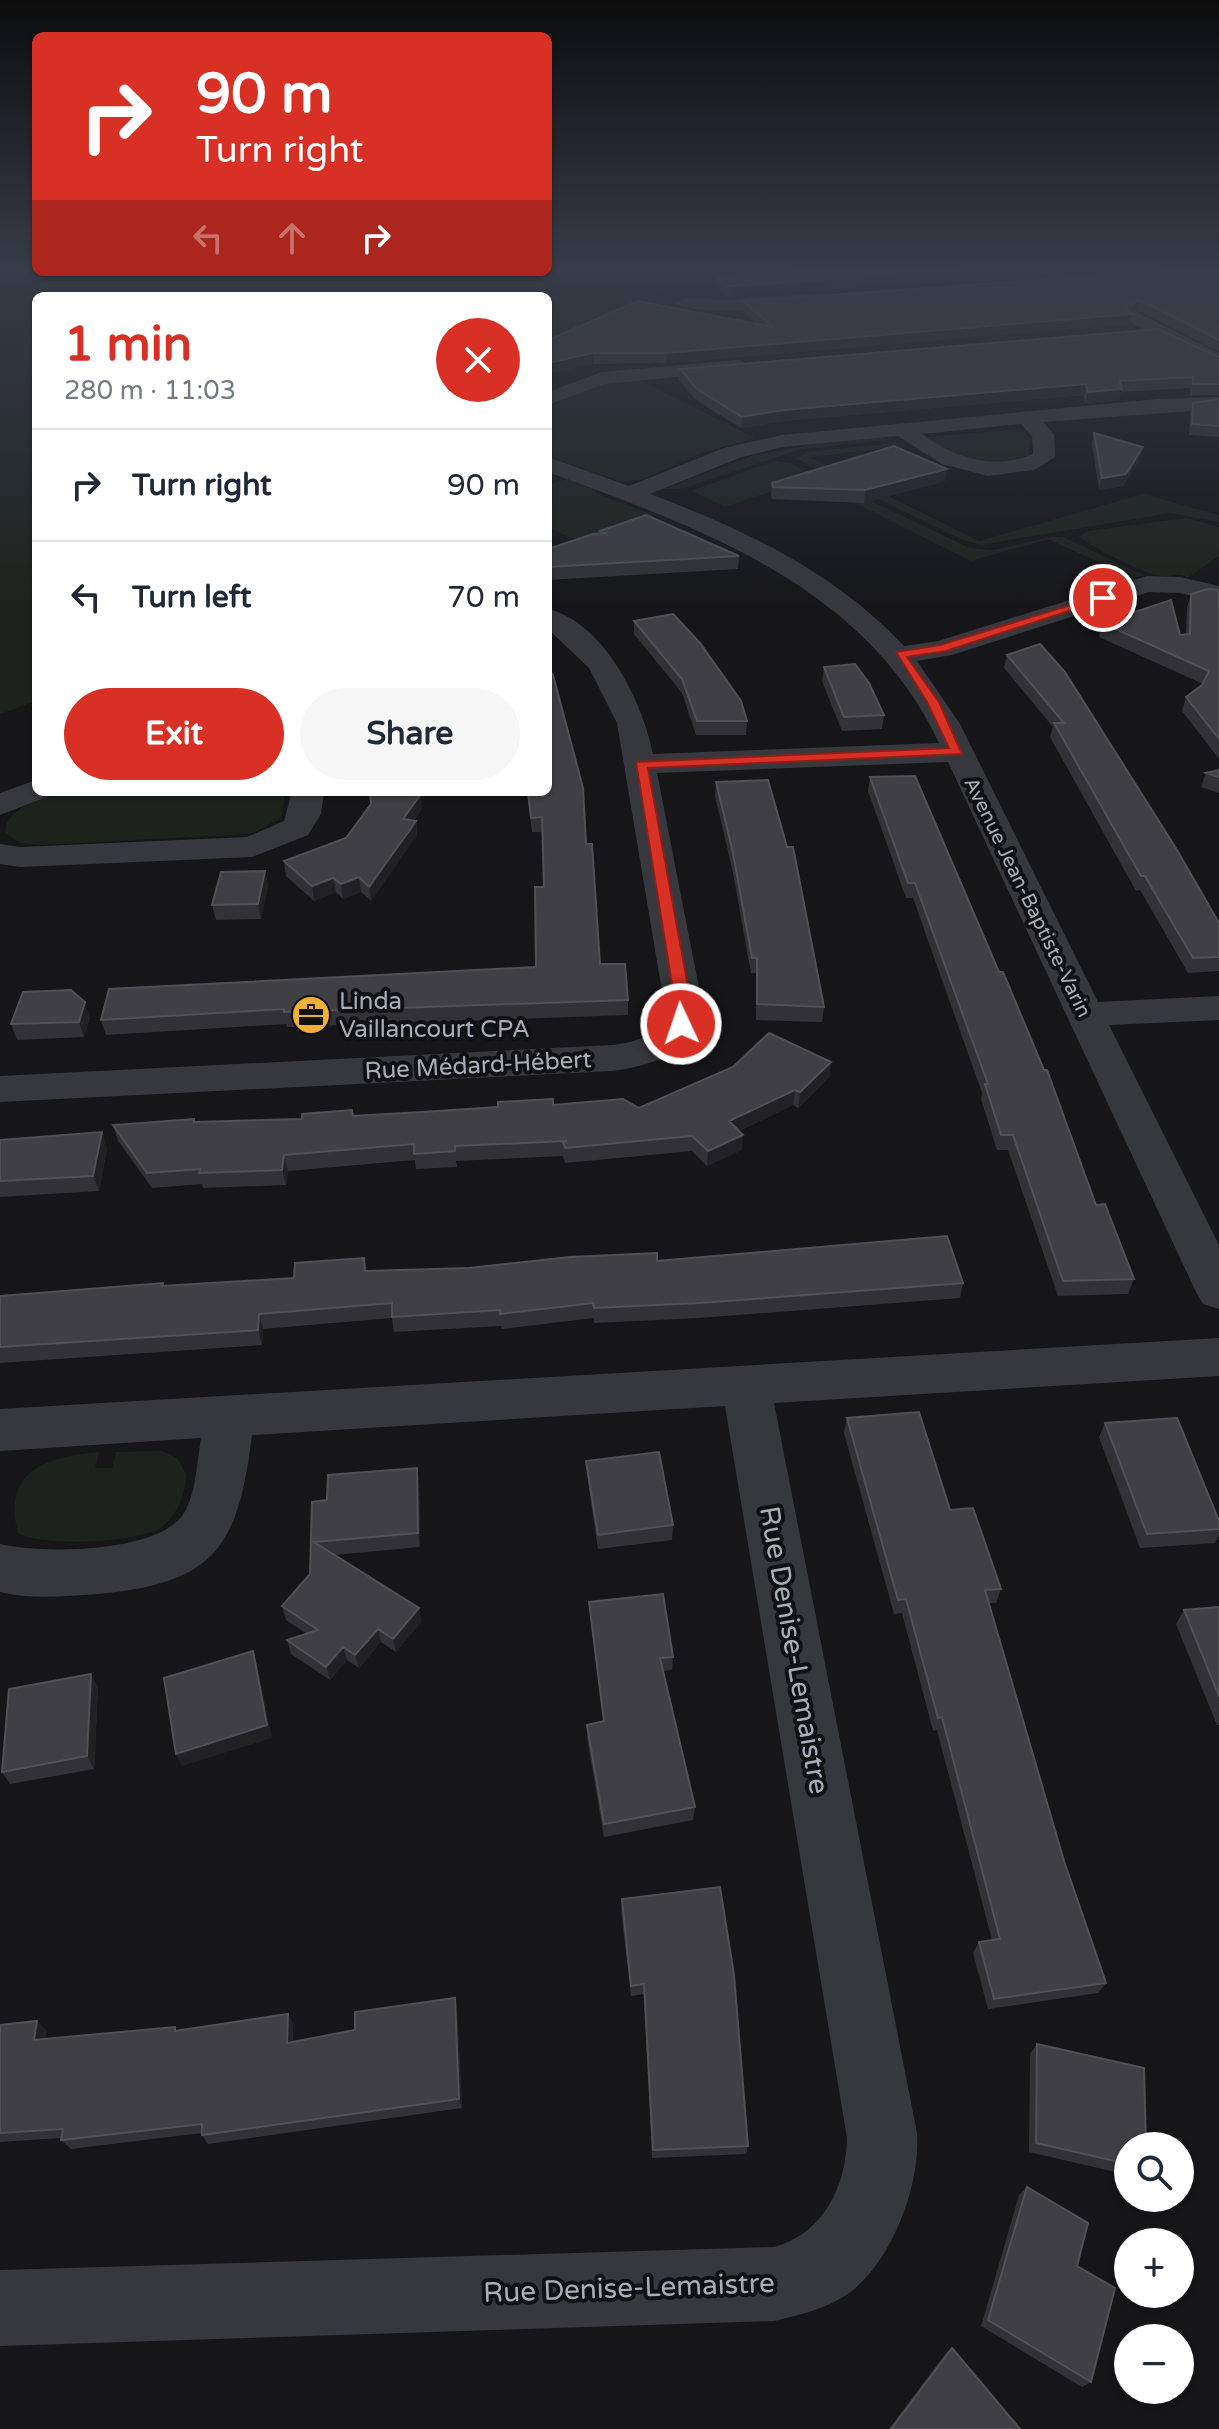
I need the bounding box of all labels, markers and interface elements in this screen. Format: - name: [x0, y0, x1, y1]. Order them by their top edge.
- text: 90 m: [196, 61, 332, 128]
- icon: right: [64, 64, 168, 168]
- text: Turn right: [196, 129, 363, 172]
- icon: left: [186, 216, 230, 260]
- icon: ahead: [270, 216, 314, 260]
- icon: right: [354, 216, 398, 260]
- text: 1 min: [64, 316, 192, 374]
- button: close: [436, 318, 520, 402]
- text: 280 m · 11:03: [64, 375, 236, 406]
- icon: right: [64, 463, 108, 507]
- text: Turn right: [132, 467, 272, 504]
- text: 90 m: [447, 467, 520, 504]
- pin: [1069, 564, 1137, 632]
- icon: left: [64, 575, 108, 619]
- icon: arrive: [1081, 576, 1125, 620]
- text: Turn left: [132, 579, 251, 616]
- text: 70 m: [447, 579, 520, 616]
- button: Exit: [64, 688, 284, 780]
- button: Share: [300, 688, 520, 780]
- street label: Avenue Jean-Baptiste-Varin: [958, 774, 1096, 1021]
- position arrow: [639, 982, 723, 1066]
- place label: Linda Vaillancourt CPA: [339, 987, 530, 1044]
- office icon: Linda Vaillancourt CPA: [290, 994, 332, 1036]
- street label: Rue Médard-Hébert: [364, 1045, 592, 1086]
- street label: Rue Denise-Lemaistre: [752, 1504, 836, 1797]
- map controls: [1114, 2132, 1194, 2404]
- button: search: [1114, 2132, 1194, 2212]
- button: +: [1114, 2228, 1194, 2308]
- street label: Rue Denise-Lemaistre: [483, 2266, 775, 2310]
- button: −: [1114, 2324, 1194, 2404]

